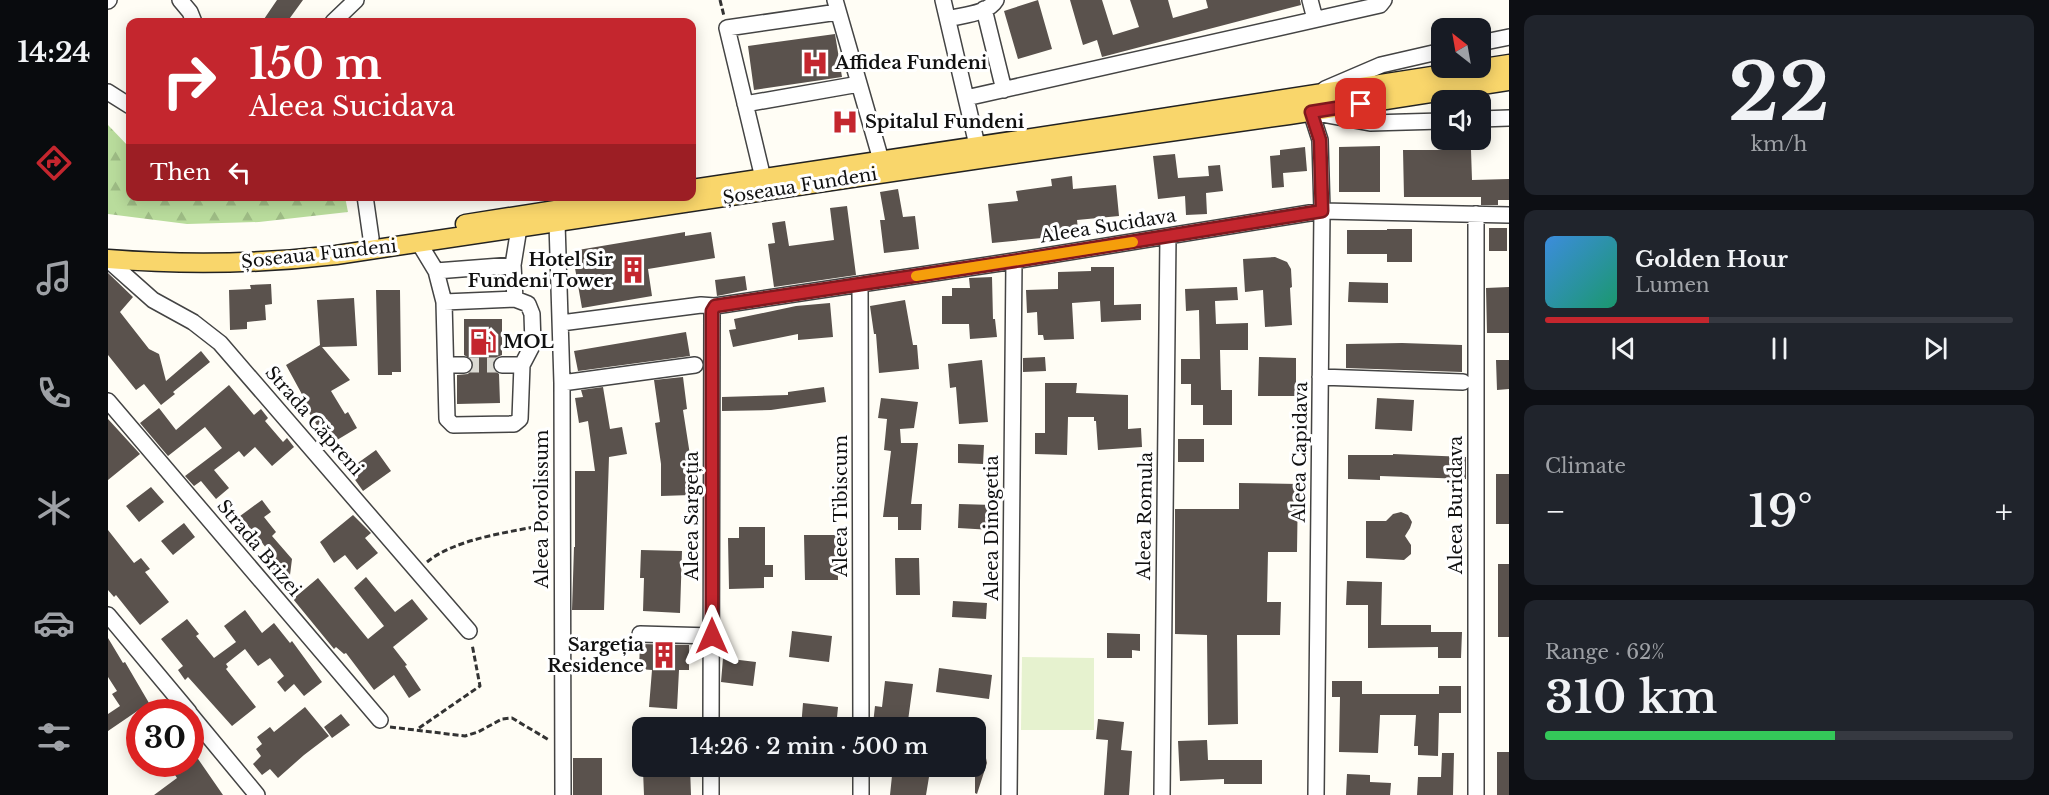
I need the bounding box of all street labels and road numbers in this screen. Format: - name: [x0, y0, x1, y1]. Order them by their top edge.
- street label: Șoseaua Fundeni: [721, 163, 879, 209]
- street label: Aleea Sucidava: [1037, 204, 1178, 248]
- street label: Șoseaua Fundeni: [240, 235, 398, 273]
- street label: Strada Căpreni: [260, 362, 368, 480]
- street label: Aleea Capidava: [1288, 381, 1312, 523]
- street label: Aleea Porolissum: [531, 430, 553, 589]
- street label: Aleea Tibiscum: [830, 435, 852, 578]
- street label: Aleea Buridava: [1445, 436, 1467, 575]
- street label: Aleea Sargeția: [681, 451, 703, 582]
- street label: Aleea Romula: [1133, 452, 1157, 581]
- street label: Aleea Dinogetia: [981, 455, 1003, 602]
- street label: Strada Brizei: [212, 495, 306, 601]

